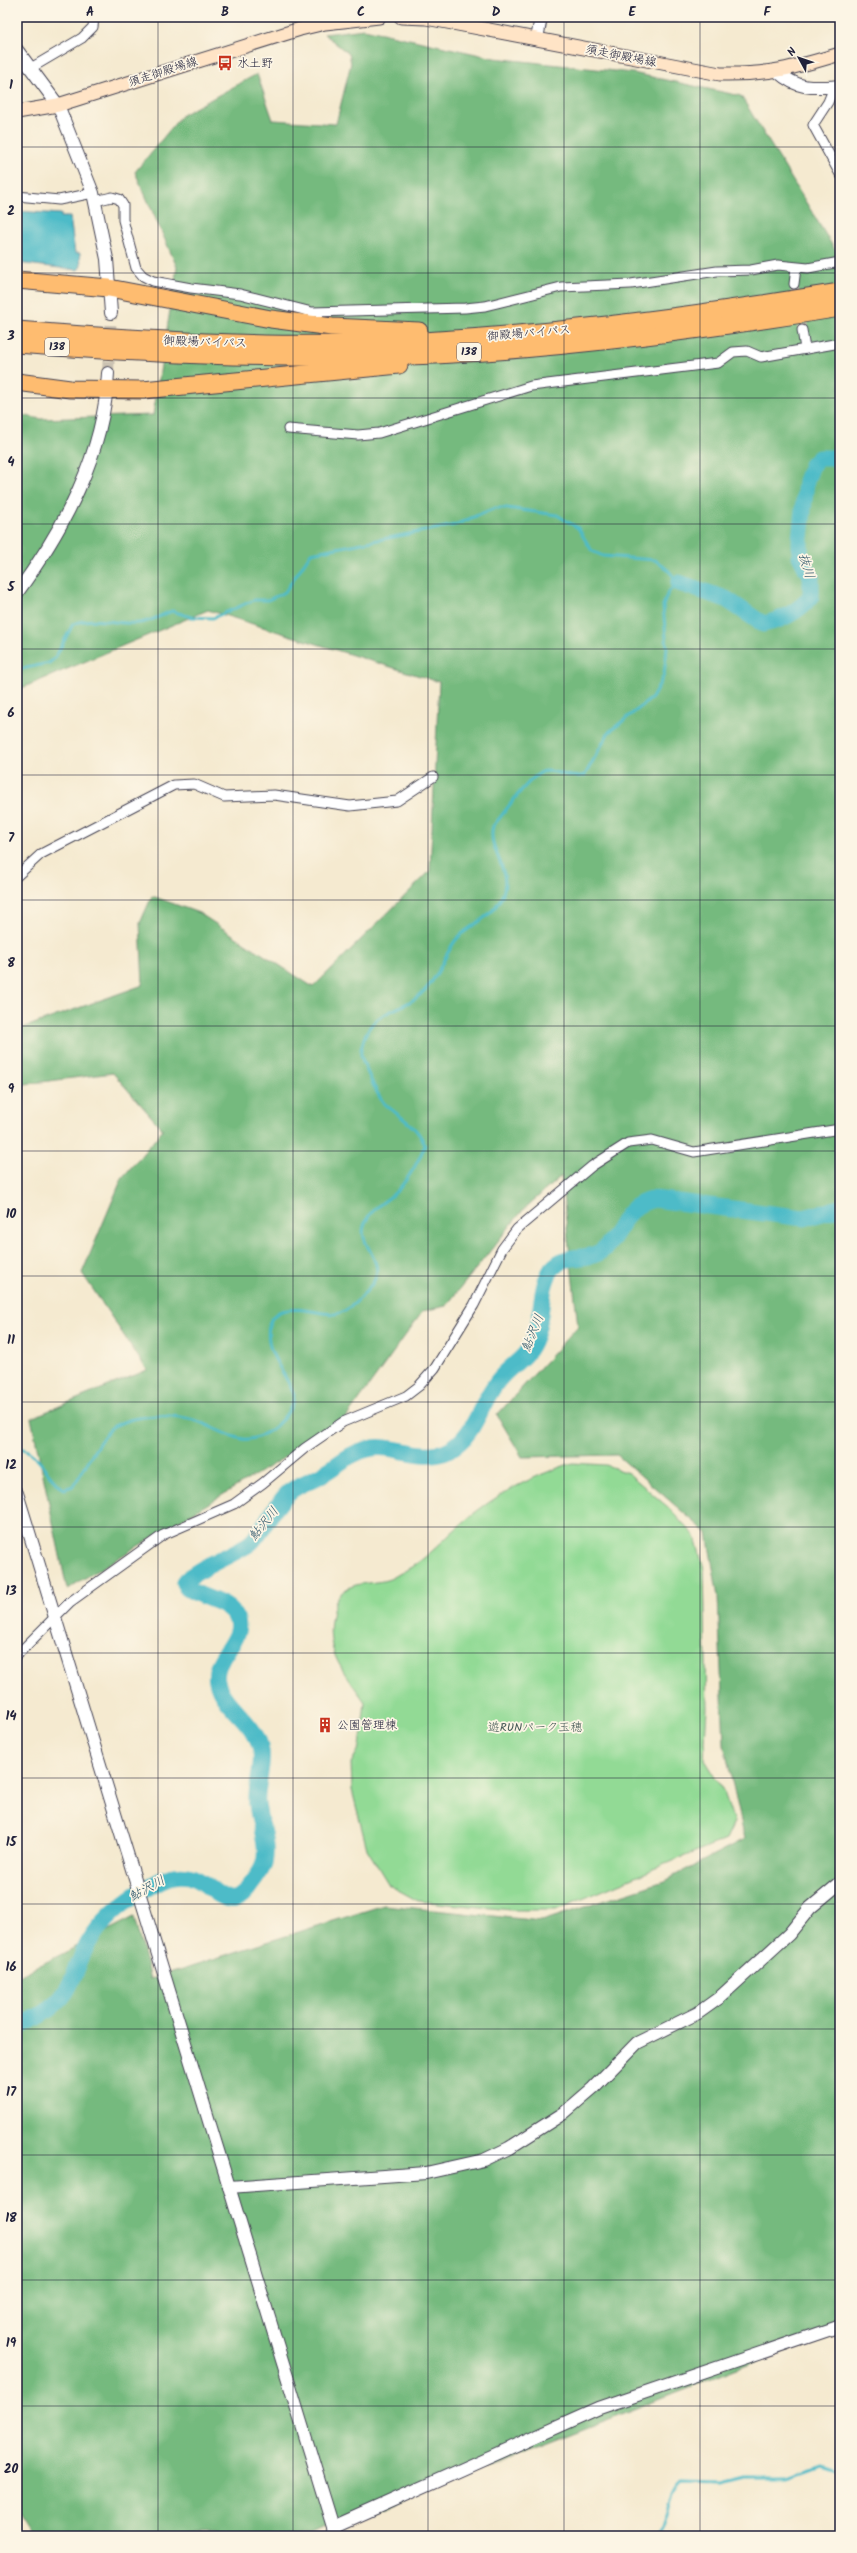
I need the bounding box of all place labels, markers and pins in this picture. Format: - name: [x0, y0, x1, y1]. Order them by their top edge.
- bus stop icon: 水土野: [216, 54, 234, 72]
- place label: 水土野: [237, 54, 273, 73]
- building icon: 公園管理棟: [316, 1716, 334, 1734]
- place label: 公園管理棟: [337, 1716, 397, 1735]

